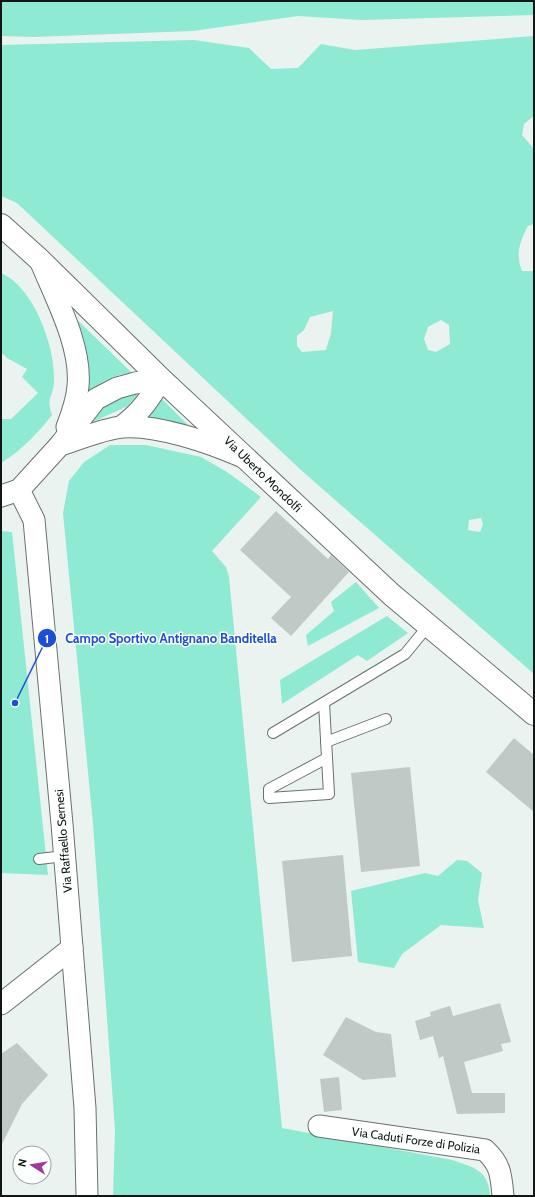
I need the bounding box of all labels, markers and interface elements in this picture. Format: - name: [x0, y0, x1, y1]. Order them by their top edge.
- street label: Via Uberto Mondolfi: [221, 433, 305, 515]
- callout: Campo Sportivo Antignano Banditella: [37, 626, 285, 651]
- text: Campo Sportivo Antignano Banditella: [65, 630, 277, 646]
- text: 1: [45, 631, 49, 646]
- street label: Via Raffaello Sernesi: [51, 789, 75, 893]
- street label: Via Caduti Forze di Polizia: [351, 1124, 481, 1156]
- north arrow: [12, 1145, 52, 1185]
- text: N: [15, 1158, 30, 1168]

